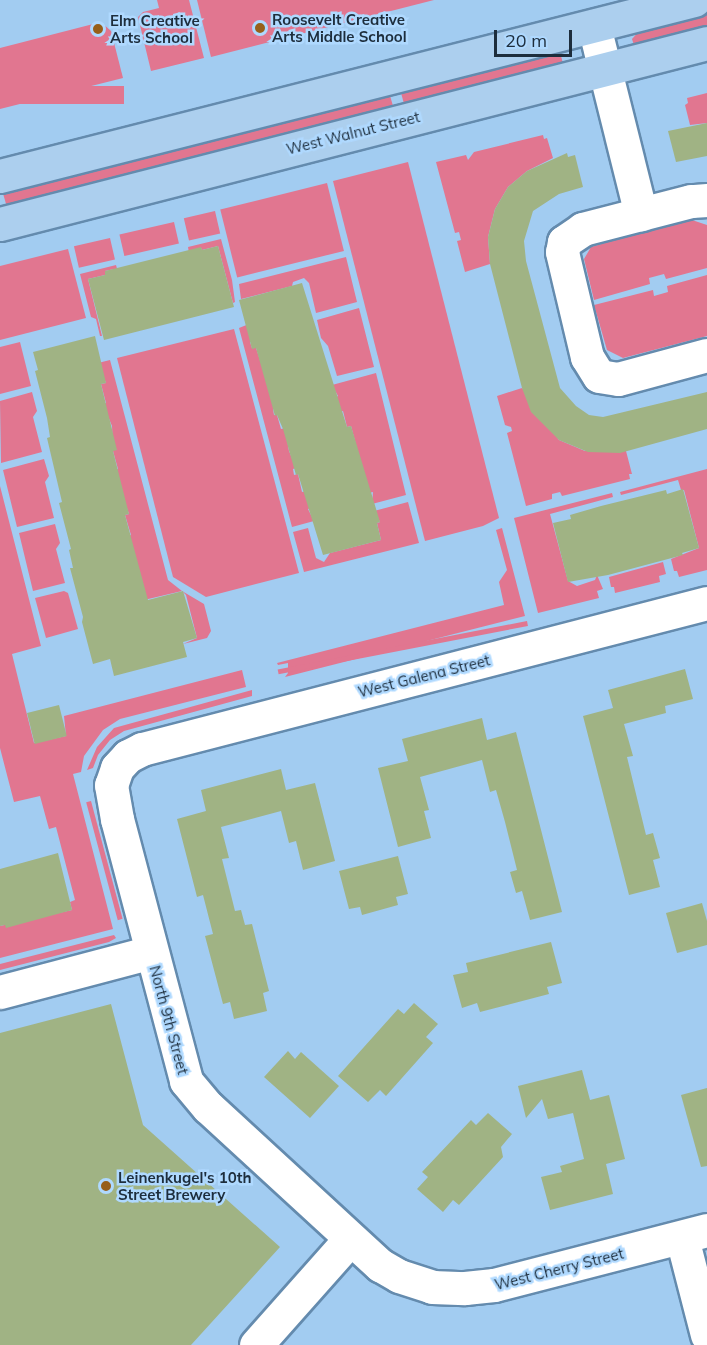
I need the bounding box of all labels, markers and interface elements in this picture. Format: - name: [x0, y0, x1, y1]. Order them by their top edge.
- place label: Roosevelt Creative Arts Middle School: [272, 10, 407, 45]
- place label: Elm Creative Arts School: [110, 11, 200, 46]
- scale bar: [497, 18, 575, 56]
- marker: Roosevelt Creative Arts Middle School: [253, 21, 267, 35]
- marker: Elm Creative Arts School: [91, 22, 105, 36]
- text: 20 m: [505, 29, 547, 52]
- street label: West Walnut Street: [284, 108, 422, 158]
- street label: West Galena Street: [356, 651, 492, 701]
- street label: North 9th Street: [146, 964, 192, 1076]
- place label: Leinenkugel's 10th Street Brewery: [118, 1168, 251, 1203]
- marker: Leinenkugel's 10th Street Brewery: [99, 1179, 113, 1193]
- street label: West Cherry Street: [493, 1244, 625, 1294]

